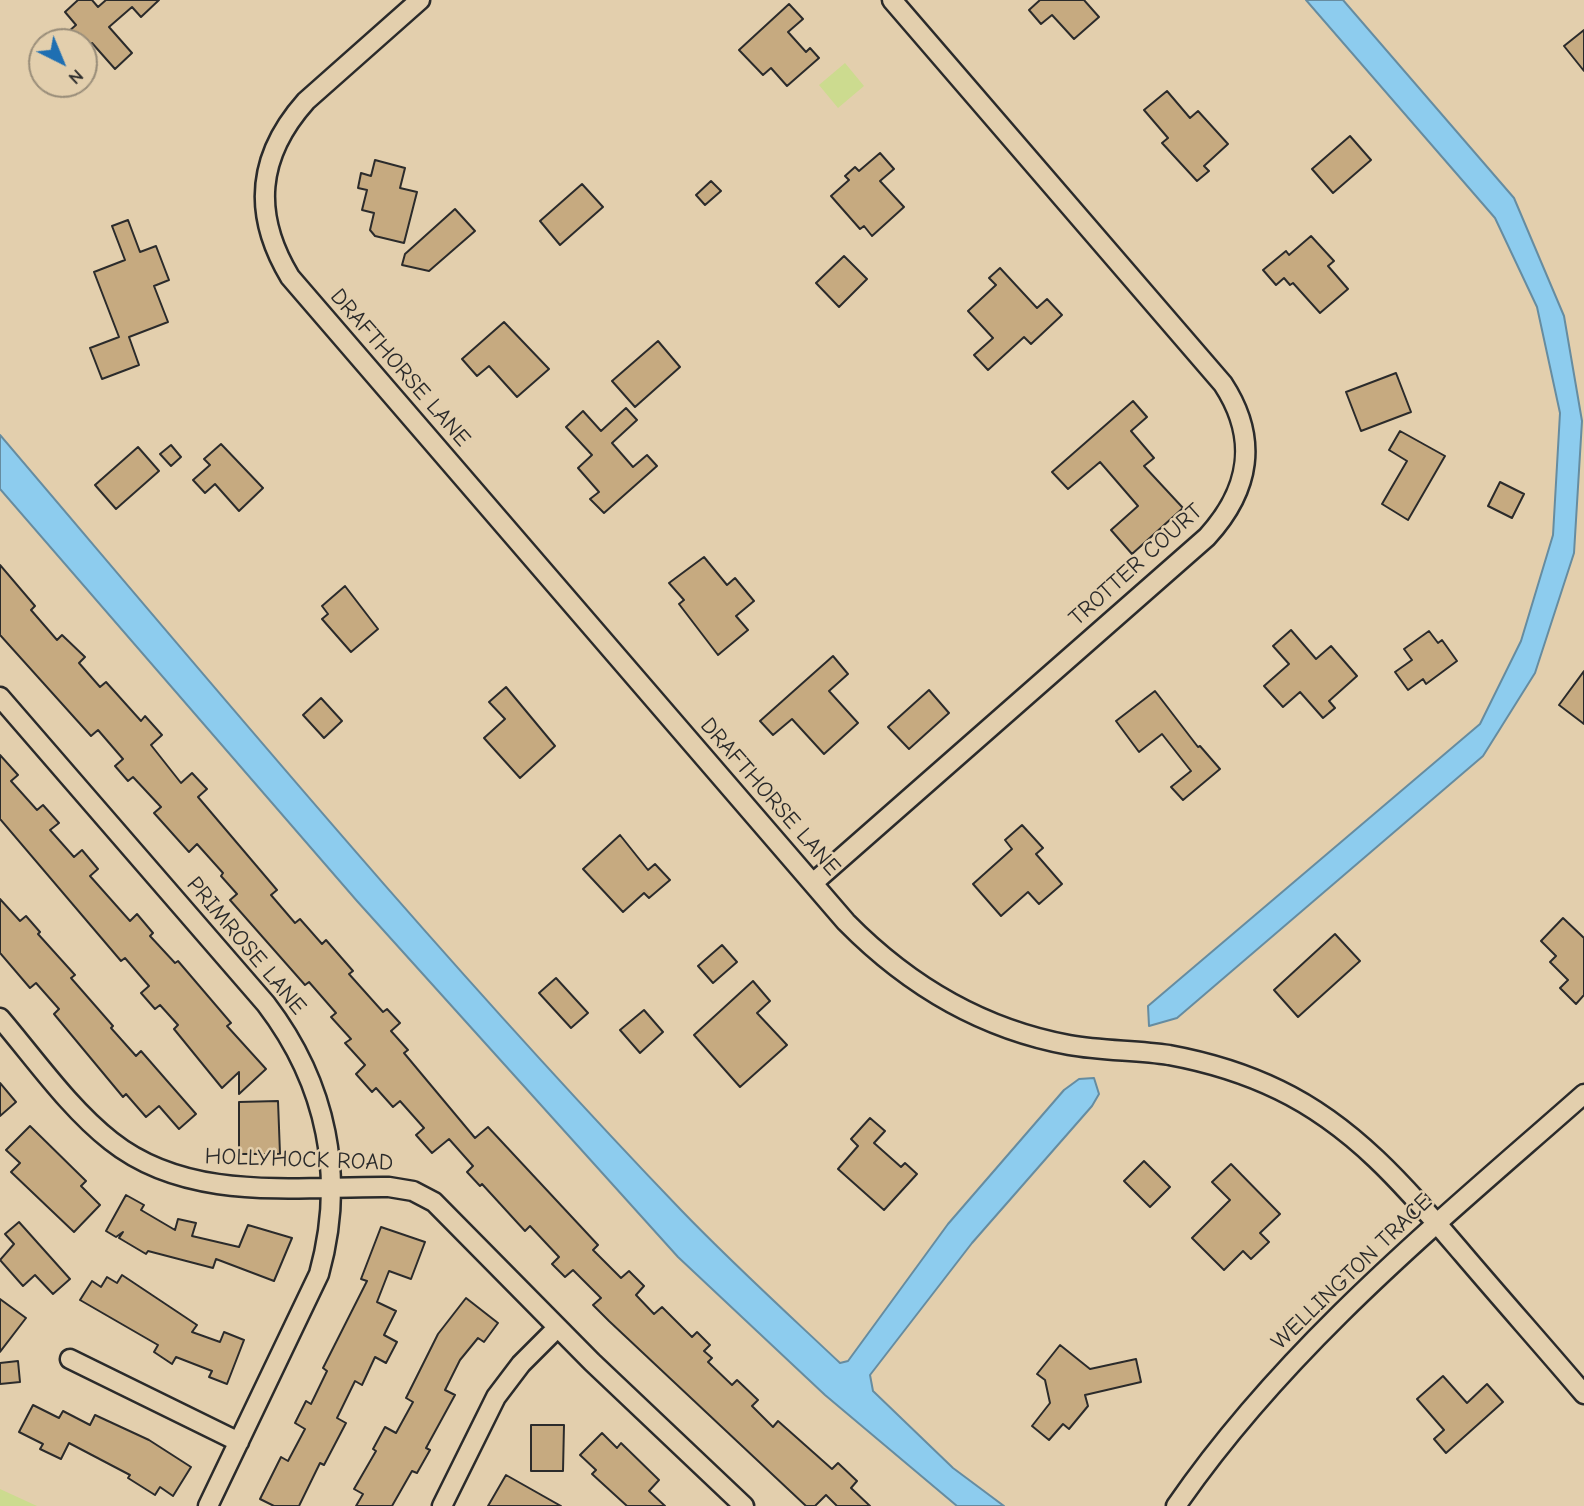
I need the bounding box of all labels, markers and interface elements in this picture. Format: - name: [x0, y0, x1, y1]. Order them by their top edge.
- north arrow: [28, 28, 98, 98]
- text: N: [64, 65, 88, 89]
- street label: DRAFTHORSE LANE: [324, 283, 476, 453]
- street label: TROTTER COURT: [1064, 498, 1208, 632]
- street label: DRAFTHORSE LANE: [694, 712, 846, 882]
- street label: PRIMROSE LANE: [180, 871, 312, 1021]
- street label: HOLLYHOCK ROAD: [204, 1143, 394, 1177]
- street label: WELLINGTON TRACE: [1266, 1188, 1438, 1356]

